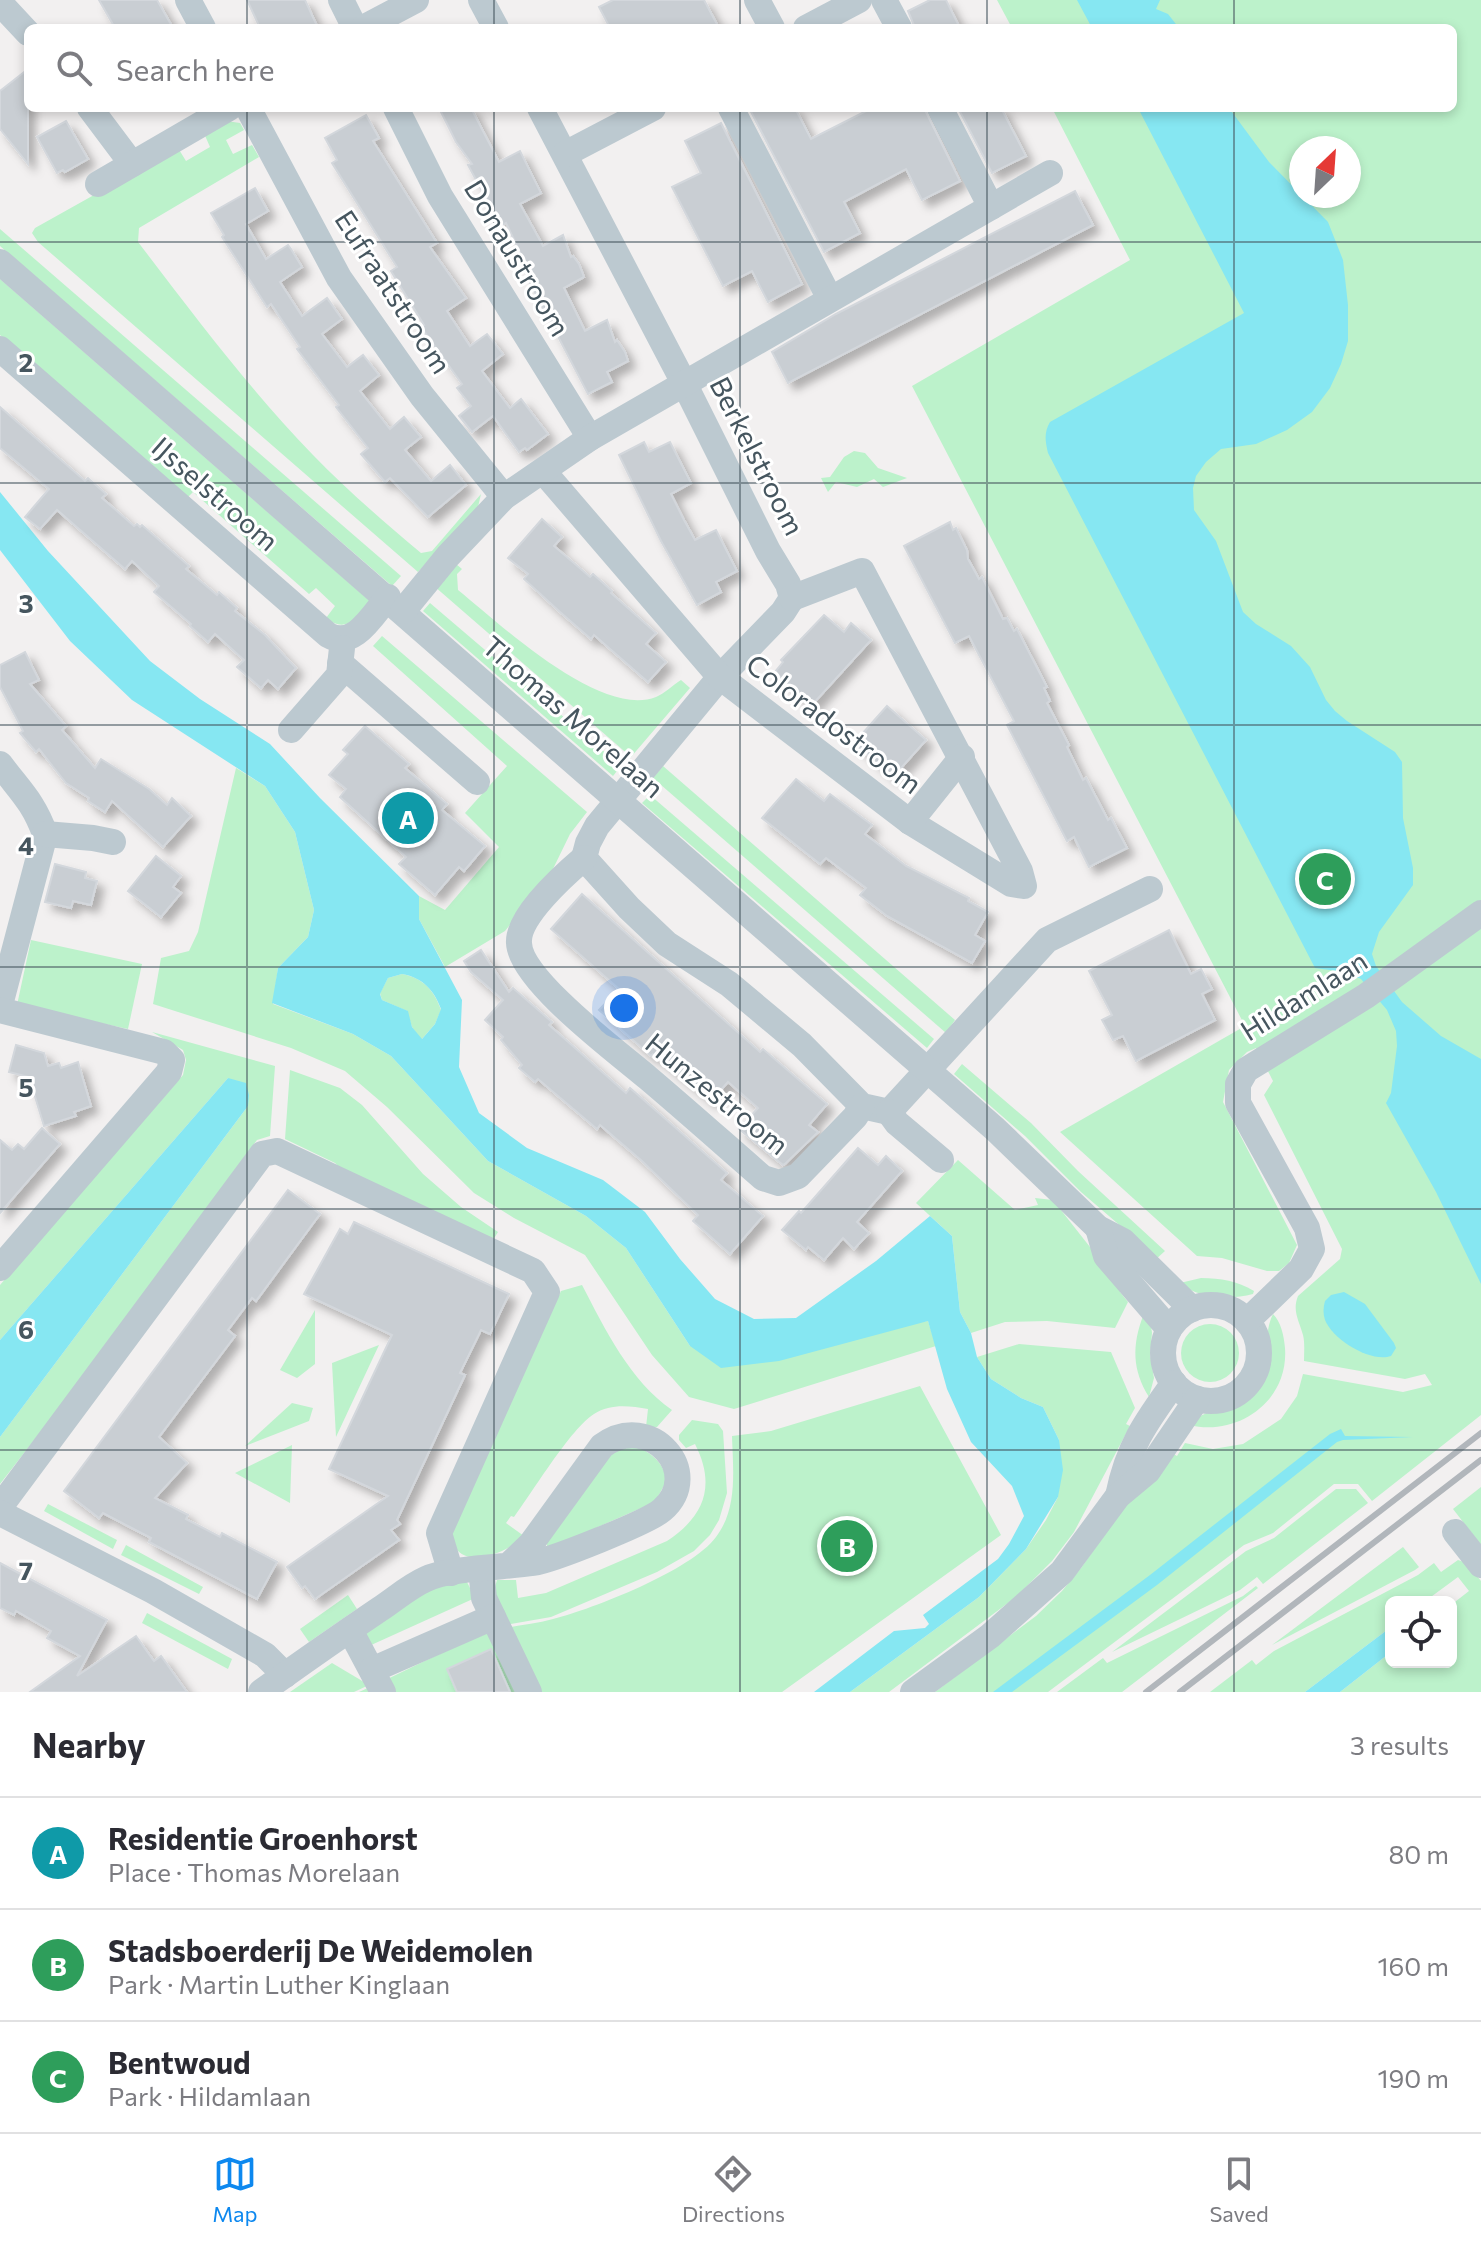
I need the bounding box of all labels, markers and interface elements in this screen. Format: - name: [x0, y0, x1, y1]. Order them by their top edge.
- search box: [24, 24, 1457, 112]
- icon: search: [52, 46, 96, 90]
- text: Search here: [116, 50, 275, 87]
- north arrow: [1289, 136, 1361, 208]
- street label: Donaustroom: [458, 173, 578, 342]
- street label: Eufraatstroom: [328, 203, 459, 379]
- text: 2: [19, 346, 33, 377]
- street label: Berkelstroom: [703, 371, 812, 540]
- street label: IJsselstroom: [146, 429, 286, 557]
- text: 3: [18, 587, 34, 618]
- street label: Thomas Morelaan: [476, 628, 671, 804]
- street label: Coloradostroom: [740, 646, 929, 800]
- pin: A: [382, 788, 434, 848]
- text: 4: [18, 829, 34, 860]
- pin: C: [1299, 849, 1351, 909]
- street label: Hildamlaan: [1234, 943, 1373, 1047]
- your location: [604, 988, 644, 1028]
- street label: Hunzestroom: [639, 1025, 796, 1161]
- text: 5: [18, 1071, 34, 1102]
- text: 6: [18, 1313, 34, 1344]
- pin: B: [821, 1516, 873, 1576]
- text: 7: [19, 1554, 33, 1585]
- map controls: [1385, 1596, 1457, 1668]
- button: locate: [1385, 1596, 1457, 1668]
- text: Nearby: [32, 1723, 146, 1765]
- text: 3 results: [1350, 1729, 1449, 1760]
- text: Residentie Groenhorst: [108, 1819, 418, 1856]
- text: A: [49, 1838, 67, 1869]
- text: 80 m: [1389, 1838, 1449, 1869]
- text: Place · Thomas Morelaan: [108, 1856, 400, 1887]
- text: Stadsboerderij De Weidemolen: [108, 1931, 533, 1968]
- text: B: [49, 1950, 67, 1981]
- text: 160 m: [1377, 1950, 1449, 1981]
- text: Park · Martin Luther Kinglaan: [108, 1968, 450, 1999]
- text: Bentwoud: [108, 2043, 251, 2080]
- text: C: [49, 2062, 67, 2093]
- text: 190 m: [1377, 2062, 1449, 2093]
- text: Park · Hildamlaan: [108, 2080, 311, 2111]
- tab: Map: [212, 2152, 258, 2227]
- tab: Directions: [682, 2152, 785, 2227]
- tab: Saved: [1209, 2152, 1269, 2227]

